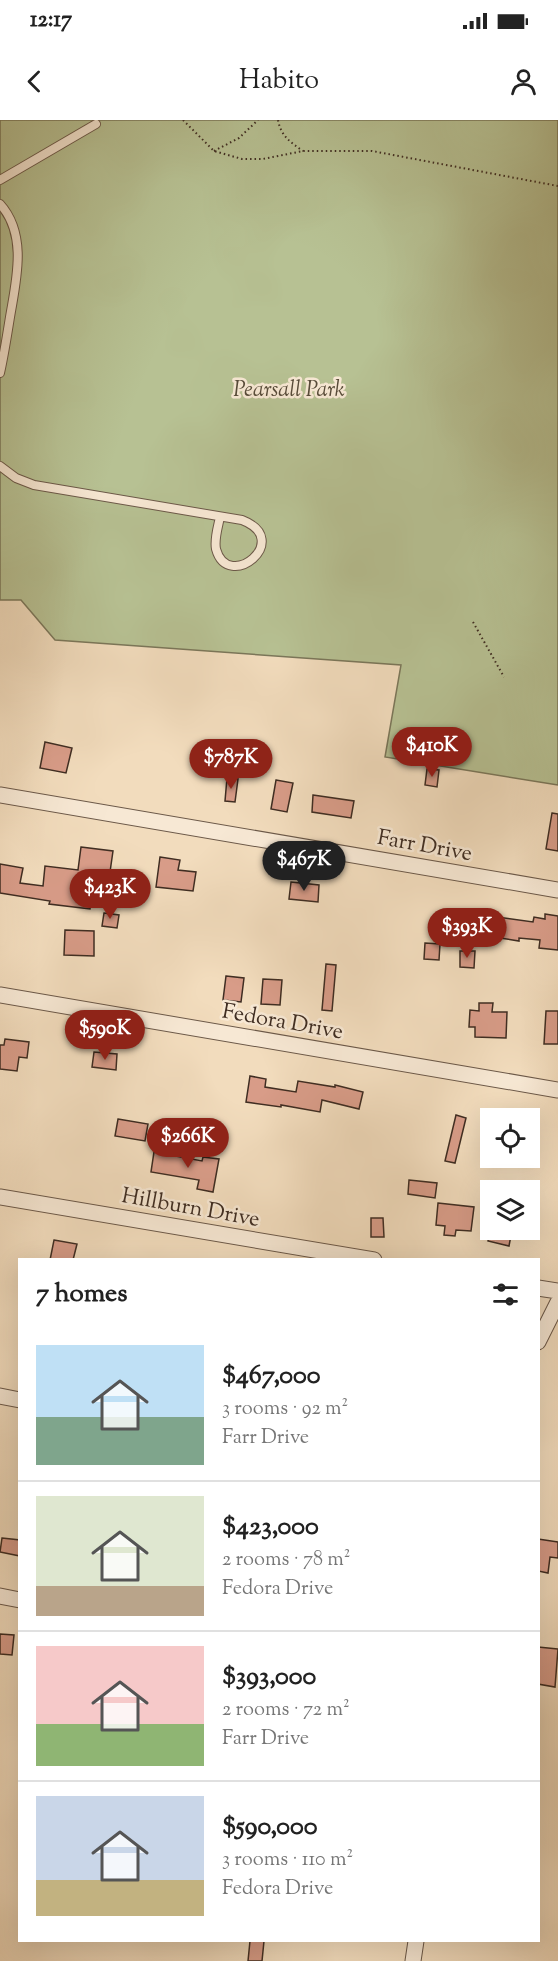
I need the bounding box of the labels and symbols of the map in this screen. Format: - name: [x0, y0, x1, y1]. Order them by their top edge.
- park label: Pearsall Park: [233, 375, 345, 407]
- pin: $410K: [390, 727, 474, 778]
- pin: $787K: [189, 739, 273, 790]
- street label: Farr Drive: [375, 823, 474, 871]
- pin: $467K: [262, 841, 346, 892]
- pin: $423K: [68, 869, 152, 920]
- pin: $393K: [425, 908, 509, 959]
- street label: Fedora Drive: [219, 997, 346, 1049]
- pin: $590K: [63, 1010, 147, 1061]
- pin: $266K: [146, 1118, 230, 1169]
- street label: Hillburn Drive: [119, 1181, 262, 1237]

